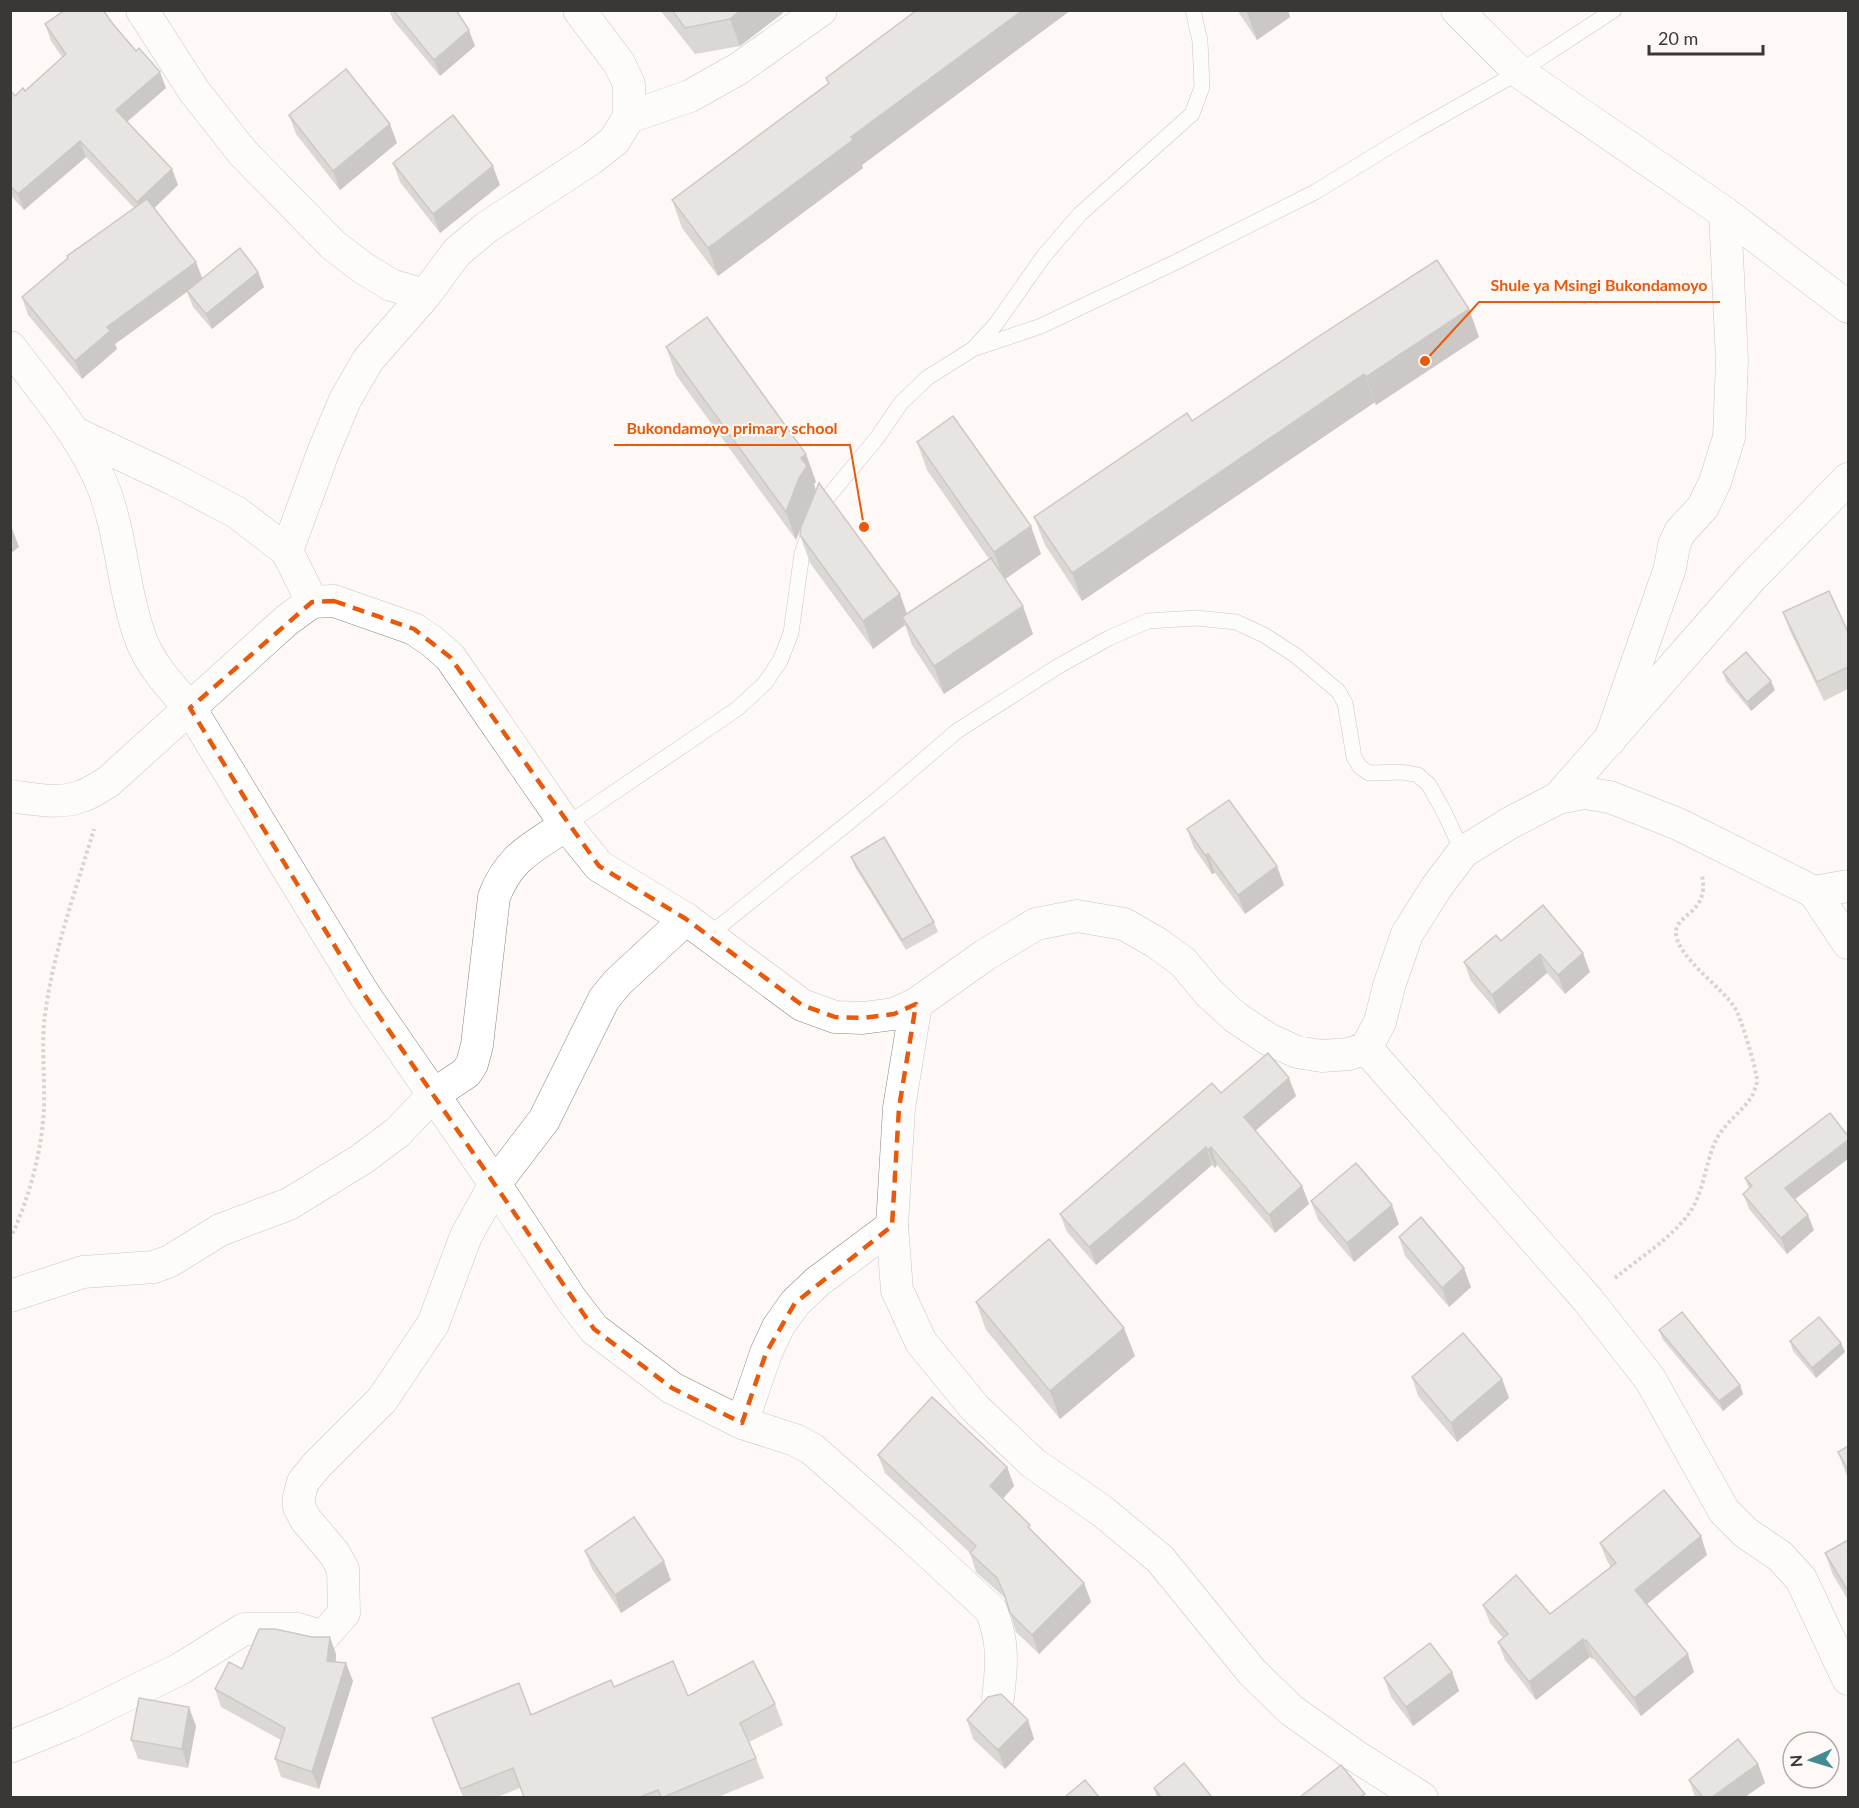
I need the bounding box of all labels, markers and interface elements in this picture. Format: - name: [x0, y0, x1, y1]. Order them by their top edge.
- scale bar: [1649, 18, 1763, 56]
- text: 20 m: [1658, 27, 1698, 49]
- callout: Shule ya Msingi Bukondamoyo: [1479, 268, 1720, 302]
- text: Shule ya Msingi Bukondamoyo: [1490, 275, 1708, 294]
- callout: Bukondamoyo primary school: [614, 411, 850, 445]
- text: Bukondamoyo primary school: [626, 418, 838, 437]
- north arrow: [1781, 1730, 1841, 1790]
- text: N: [1786, 1754, 1805, 1768]

